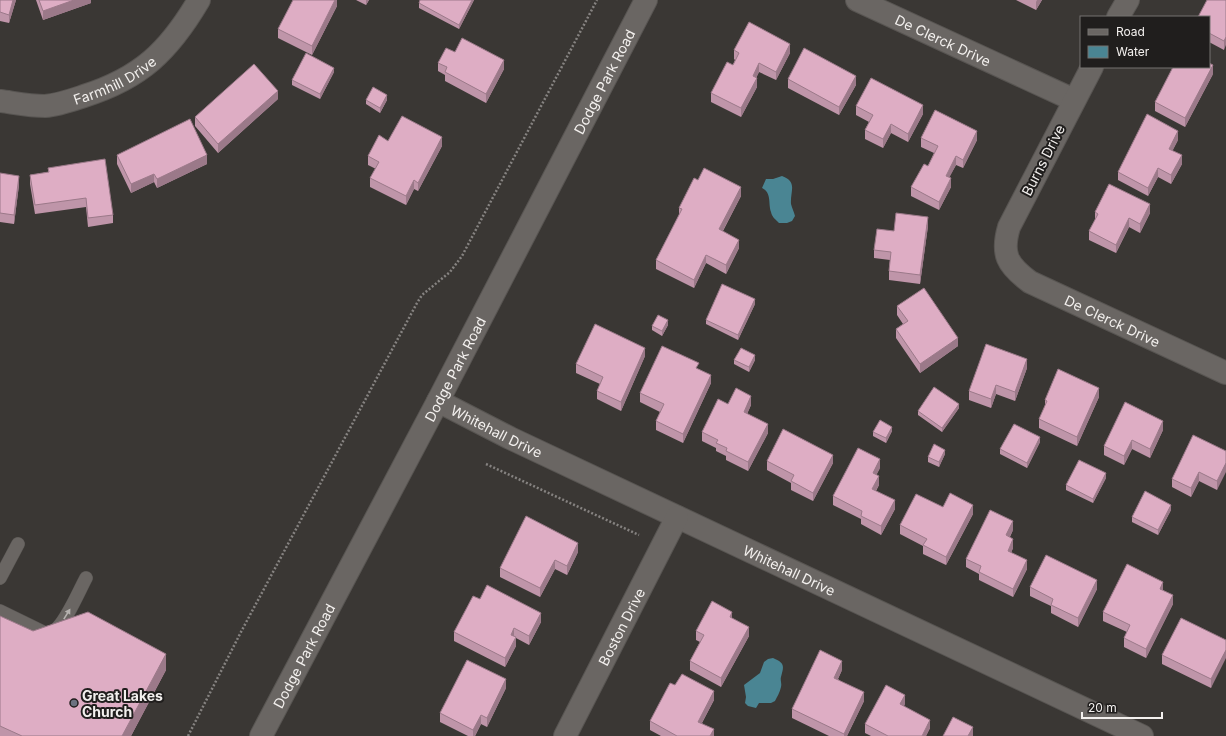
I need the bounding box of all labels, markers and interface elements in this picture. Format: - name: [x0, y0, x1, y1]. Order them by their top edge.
- street label: De Clerck Drive: [893, 10, 994, 69]
- legend: [1080, 16, 1210, 68]
- text: Road: [1116, 24, 1145, 39]
- street label: Dodge Park Road: [570, 26, 638, 137]
- text: Water: [1116, 44, 1150, 59]
- street label: Farmhill Drive: [71, 52, 159, 107]
- street label: Burns Drive: [1018, 122, 1068, 198]
- street label: De Clerck Drive: [1062, 291, 1163, 350]
- street label: Dodge Park Road: [420, 314, 489, 424]
- street label: Whitehall Drive: [448, 401, 545, 461]
- street label: Whitehall Drive: [741, 541, 838, 599]
- street label: Boston Drive: [594, 585, 648, 668]
- street label: Dodge Park Road: [269, 600, 338, 711]
- one-way arrow: [63, 608, 70, 620]
- place label: Great Lakes Church: [82, 687, 163, 720]
- scale bar: [1082, 694, 1162, 720]
- marker: Great Lakes Church: [69, 698, 79, 708]
- text: 20 m: [1088, 700, 1117, 715]

